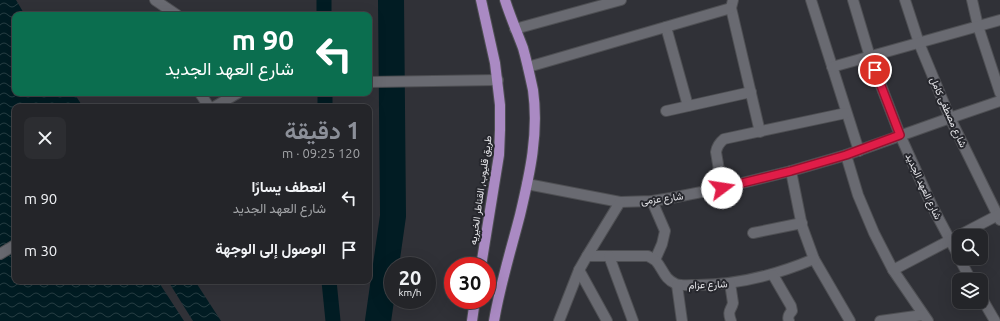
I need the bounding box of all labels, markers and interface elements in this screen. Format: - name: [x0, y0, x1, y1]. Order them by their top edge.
- text: 90 m: [232, 24, 294, 55]
- icon: left: [308, 28, 360, 80]
- pin: [858, 53, 892, 87]
- text: شارع العهد الجديد: [165, 58, 294, 78]
- icon: arrive: [864, 59, 886, 81]
- street label: شارع مصطفى كامل: [927, 75, 969, 150]
- button: close: [24, 117, 66, 159]
- text: 1 دقيقة: [284, 117, 360, 144]
- street label: طريق قليوب, القناطر الخيريه: [467, 134, 495, 246]
- text: 120 m · 09:25: [282, 146, 360, 160]
- street label: شارع العهد الجديد: [903, 151, 944, 222]
- position arrow: [701, 167, 743, 209]
- text: انعطف يسارًا: [251, 178, 326, 195]
- icon: left: [338, 187, 360, 209]
- text: 90 m: [24, 190, 57, 207]
- street label: شارع عزمى: [640, 190, 684, 208]
- text: شارع العهد الجديد: [233, 201, 326, 215]
- map controls: [952, 229, 988, 309]
- button: search: [952, 229, 988, 265]
- icon: arrive: [338, 239, 360, 261]
- text: الوصول إلى الوجهة: [215, 240, 326, 257]
- text: 30 m: [24, 242, 57, 259]
- speed limit sign: 30: [444, 257, 496, 309]
- text: 20: [399, 266, 421, 289]
- button: layers: [952, 273, 988, 309]
- street label: شارع عزام: [688, 278, 728, 292]
- text: km/h: [398, 287, 422, 298]

